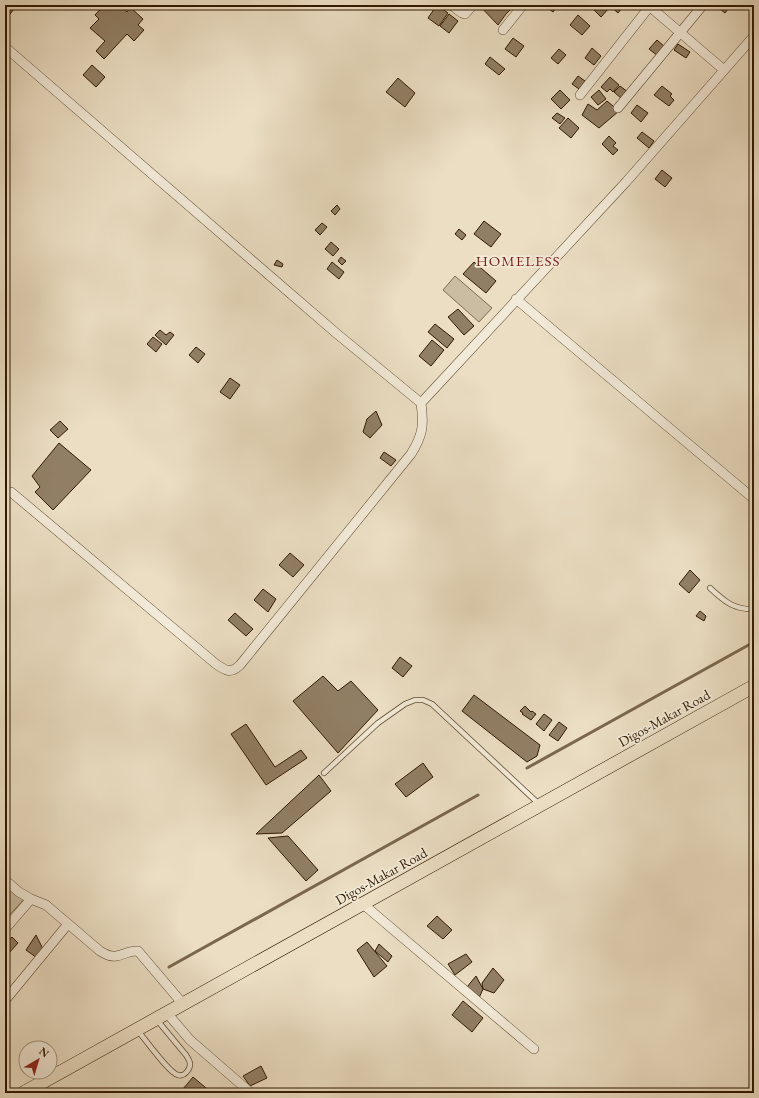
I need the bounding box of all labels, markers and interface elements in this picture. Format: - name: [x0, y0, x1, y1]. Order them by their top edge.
- district label: HOMELESS: [476, 251, 560, 270]
- street label: Digos-Makar Road: [615, 685, 714, 751]
- street label: Digos-Makar Road: [332, 843, 431, 909]
- north arrow: [18, 1040, 58, 1080]
- text: N: [36, 1044, 52, 1060]

